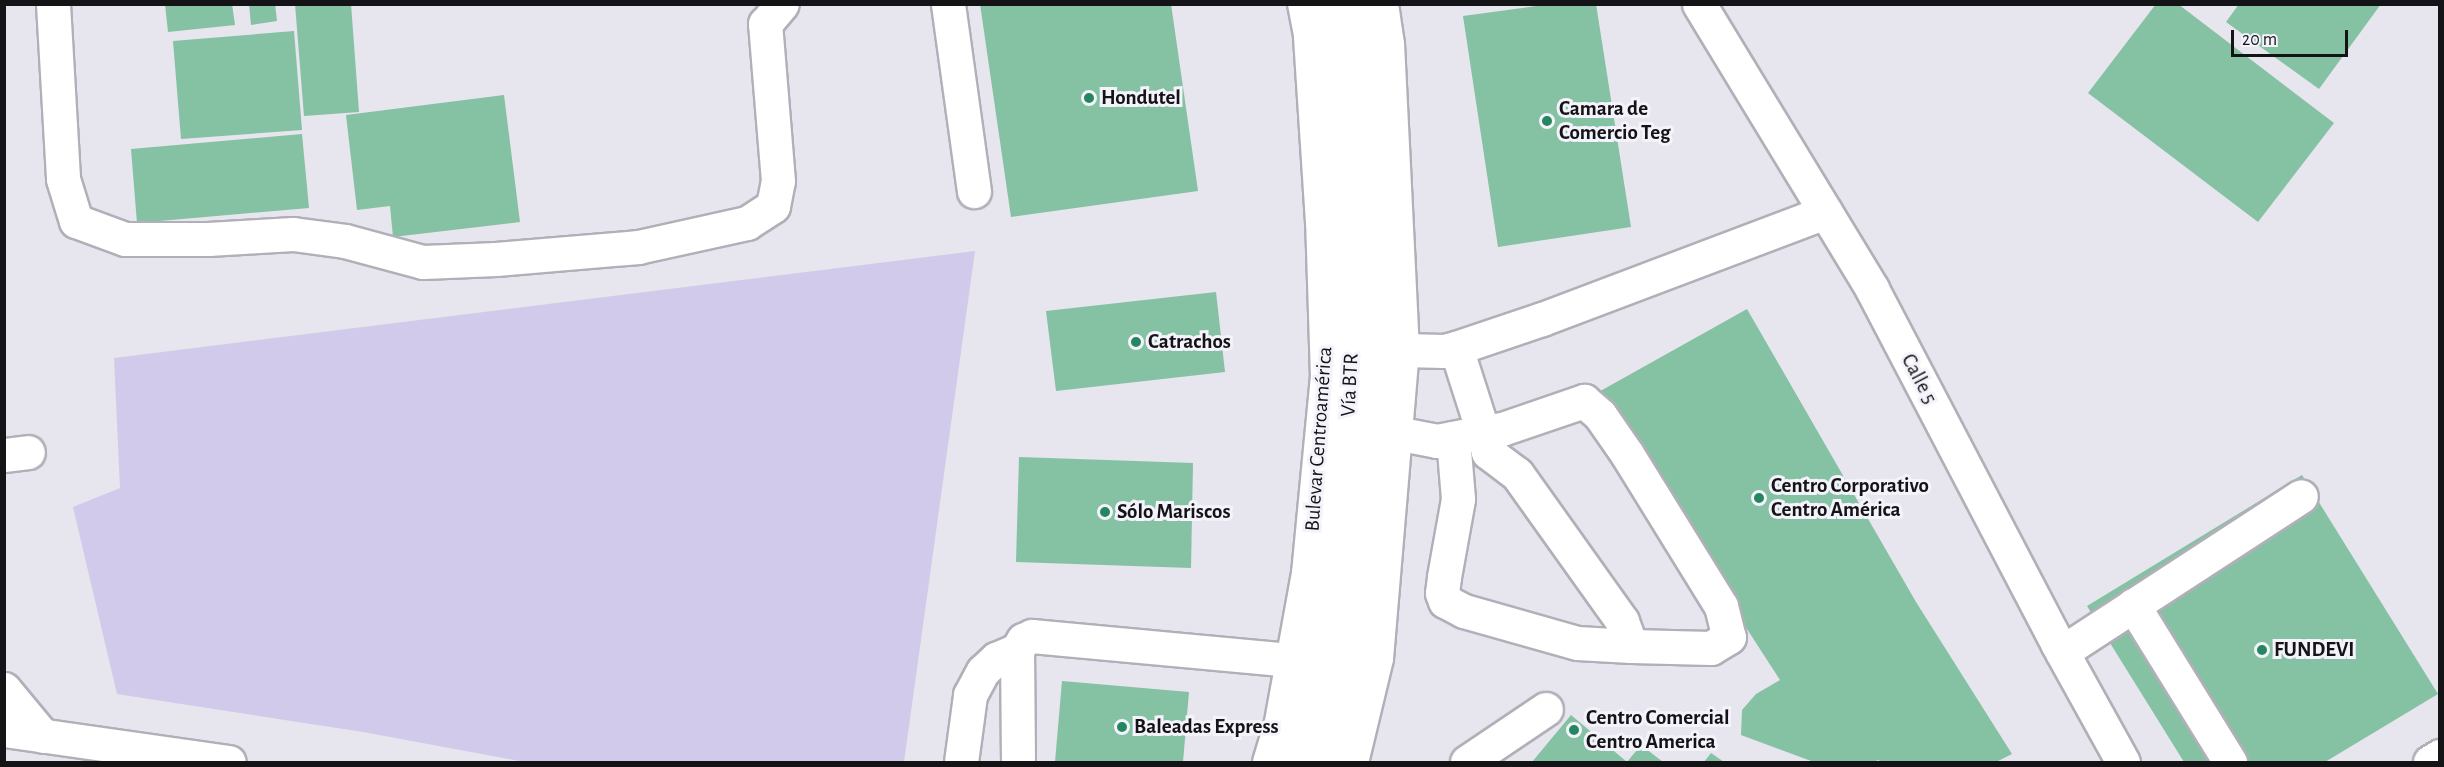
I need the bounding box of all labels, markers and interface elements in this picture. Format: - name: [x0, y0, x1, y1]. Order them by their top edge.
- scale bar: [2234, 18, 2351, 56]
- text: 20 m: [2242, 31, 2277, 49]
- place label: Hondutel: [1101, 85, 1181, 111]
- marker: Hondutel: [1082, 91, 1096, 105]
- place label: Camara de Comercio Teg: [1559, 96, 1670, 146]
- marker: Camara de Comercio Teg: [1540, 114, 1554, 128]
- place label: Catrachos: [1148, 329, 1231, 355]
- marker: Catrachos: [1129, 335, 1143, 349]
- street label: Bulevar Centroamérica: [1300, 346, 1338, 532]
- street label: Calle 5: [1895, 350, 1943, 408]
- street label: Vía BTR: [1336, 353, 1364, 417]
- place label: Centro Corporativo Centro América: [1771, 473, 1929, 523]
- marker: Centro Corporativo Centro América: [1752, 491, 1766, 505]
- place label: Sólo Mariscos: [1117, 499, 1230, 525]
- marker: Sólo Mariscos: [1098, 505, 1112, 519]
- place label: FUNDEVI: [2274, 637, 2354, 663]
- marker: FUNDEVI: [2255, 643, 2269, 657]
- place label: Centro Comercial Centro America: [1586, 705, 1730, 755]
- place label: Baleadas Express: [1134, 714, 1279, 740]
- marker: Baleadas Express: [1115, 720, 1129, 734]
- marker: Centro Comercial Centro America: [1567, 723, 1581, 737]

